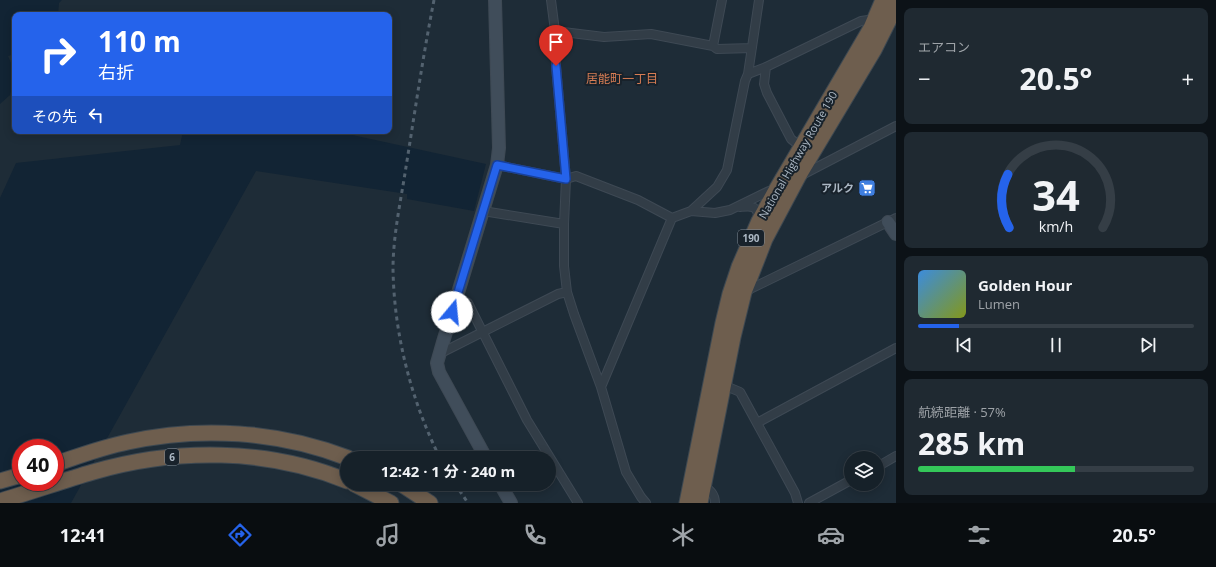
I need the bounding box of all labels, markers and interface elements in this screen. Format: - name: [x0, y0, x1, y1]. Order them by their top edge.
- text: 110 m: [98, 22, 181, 60]
- pin: [539, 25, 573, 66]
- icon: right: [32, 28, 84, 80]
- icon: arrive: [545, 31, 567, 53]
- text: エアコン: [918, 38, 970, 56]
- text: 20.5°: [1020, 58, 1092, 99]
- text: 右折: [98, 60, 134, 84]
- text: −: [918, 63, 931, 93]
- text: +: [1181, 63, 1194, 93]
- district label: 居能町一丁目: [586, 70, 658, 87]
- street label: National Highway Route 190: [755, 88, 840, 221]
- icon: left: [85, 104, 107, 126]
- text: その先: [32, 106, 77, 126]
- text: 34: [1032, 166, 1080, 222]
- supermarket icon: アルク: [857, 178, 877, 198]
- place label: アルク: [821, 180, 854, 195]
- text: km/h: [1039, 216, 1073, 235]
- road number: 190: [738, 230, 764, 246]
- text: Golden Hour: [978, 275, 1072, 295]
- position arrow: [431, 291, 473, 333]
- text: Lumen: [978, 295, 1020, 313]
- icon: previous: [953, 334, 975, 356]
- icon: pause: [1045, 334, 1067, 356]
- icon: next: [1137, 334, 1159, 356]
- text: 航続距離 · 57%: [918, 403, 1006, 421]
- text: 285 km: [918, 423, 1025, 464]
- speed limit sign: 40: [12, 439, 64, 491]
- road number: 6: [165, 449, 179, 465]
- map controls: [844, 451, 884, 491]
- button: layers: [844, 451, 884, 491]
- text: 12:42 · 1 分 · 240 m: [381, 461, 515, 481]
- icon: directions: [226, 521, 254, 549]
- icon: music: [374, 521, 402, 549]
- icon: phone: [521, 521, 549, 549]
- icon: climate: [669, 521, 697, 549]
- icon: car: [817, 521, 845, 549]
- icon: filters: [965, 521, 993, 549]
- text: 12:41: [60, 523, 106, 547]
- text: 20.5°: [1112, 523, 1156, 547]

